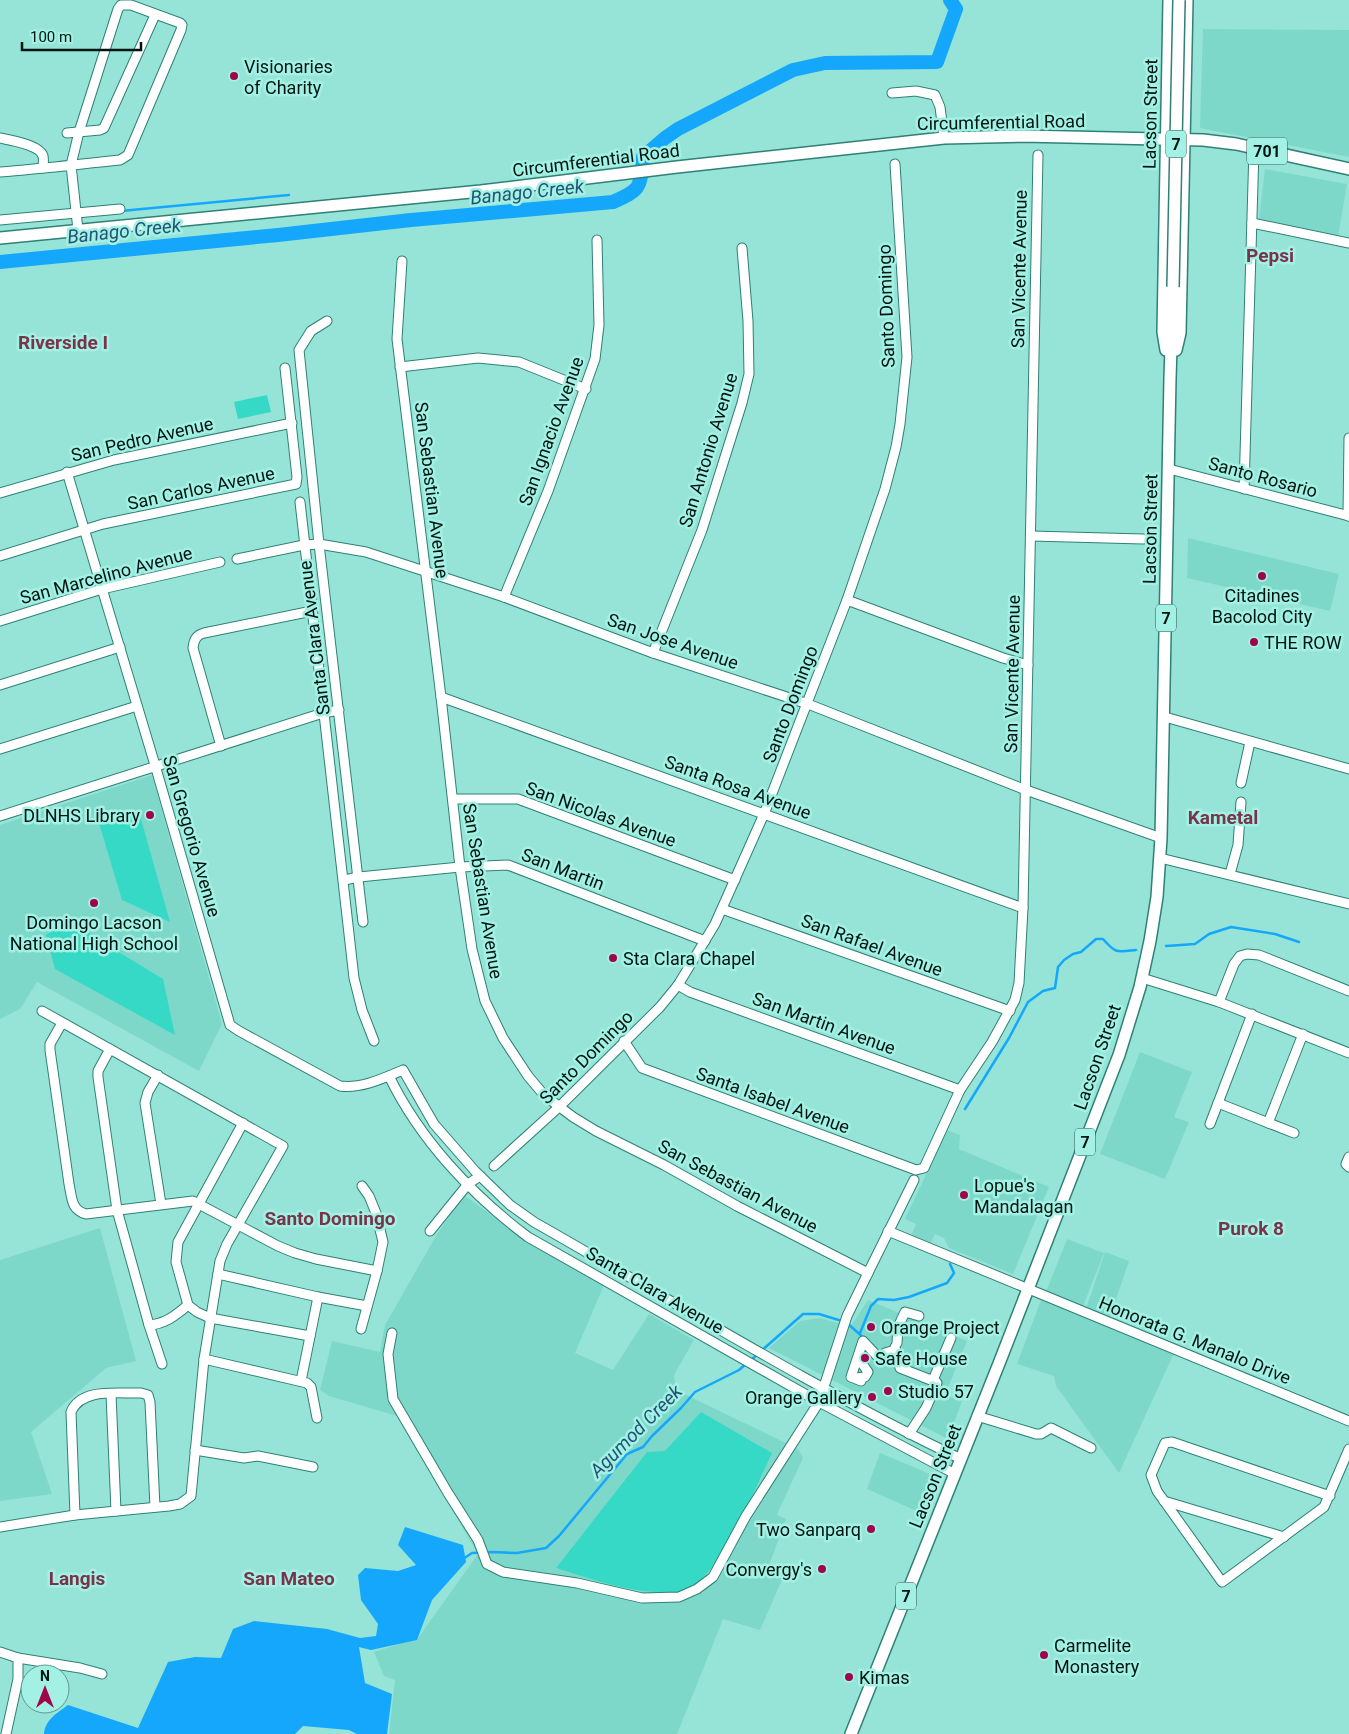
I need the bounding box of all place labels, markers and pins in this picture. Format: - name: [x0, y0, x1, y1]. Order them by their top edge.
- place label: Visionaries of Charity: [244, 56, 333, 98]
- marker: Visionaries of Charity: [228, 70, 240, 82]
- marker: Citadines Bacolod City: [1256, 570, 1268, 582]
- place label: Citadines Bacolod City: [1212, 585, 1313, 627]
- place label: THE ROW: [1264, 632, 1342, 653]
- marker: THE ROW: [1248, 636, 1260, 648]
- place label: DLNHS Library: [23, 805, 140, 826]
- marker: DLNHS Library: [144, 809, 156, 821]
- marker: Domingo Lacson National High School: [88, 897, 100, 909]
- place label: Domingo Lacson National High School: [10, 912, 178, 954]
- place label: Sta Clara Chapel: [623, 948, 755, 969]
- marker: Sta Clara Chapel: [607, 952, 619, 964]
- place label: Lopue's Mandalagan: [974, 1175, 1073, 1217]
- marker: Lopue's Mandalagan: [958, 1189, 970, 1201]
- place label: Orange Project: [881, 1317, 1000, 1338]
- marker: Orange Project: [865, 1321, 877, 1333]
- place label: Safe House: [875, 1348, 967, 1369]
- marker: Safe House: [859, 1352, 871, 1364]
- place label: Studio 57: [898, 1381, 974, 1402]
- marker: Studio 57: [882, 1385, 894, 1397]
- place label: Orange Gallery: [745, 1387, 862, 1408]
- marker: Orange Gallery: [866, 1391, 878, 1403]
- place label: Two Sanparq: [756, 1519, 861, 1540]
- marker: Two Sanparq: [865, 1523, 877, 1535]
- place label: Convergy's: [726, 1559, 812, 1580]
- marker: Convergy's: [816, 1563, 828, 1575]
- place label: Carmelite Monastery: [1054, 1635, 1140, 1677]
- marker: Carmelite Monastery: [1038, 1649, 1050, 1661]
- place label: Kimas: [859, 1667, 910, 1688]
- marker: Kimas: [843, 1671, 855, 1683]

